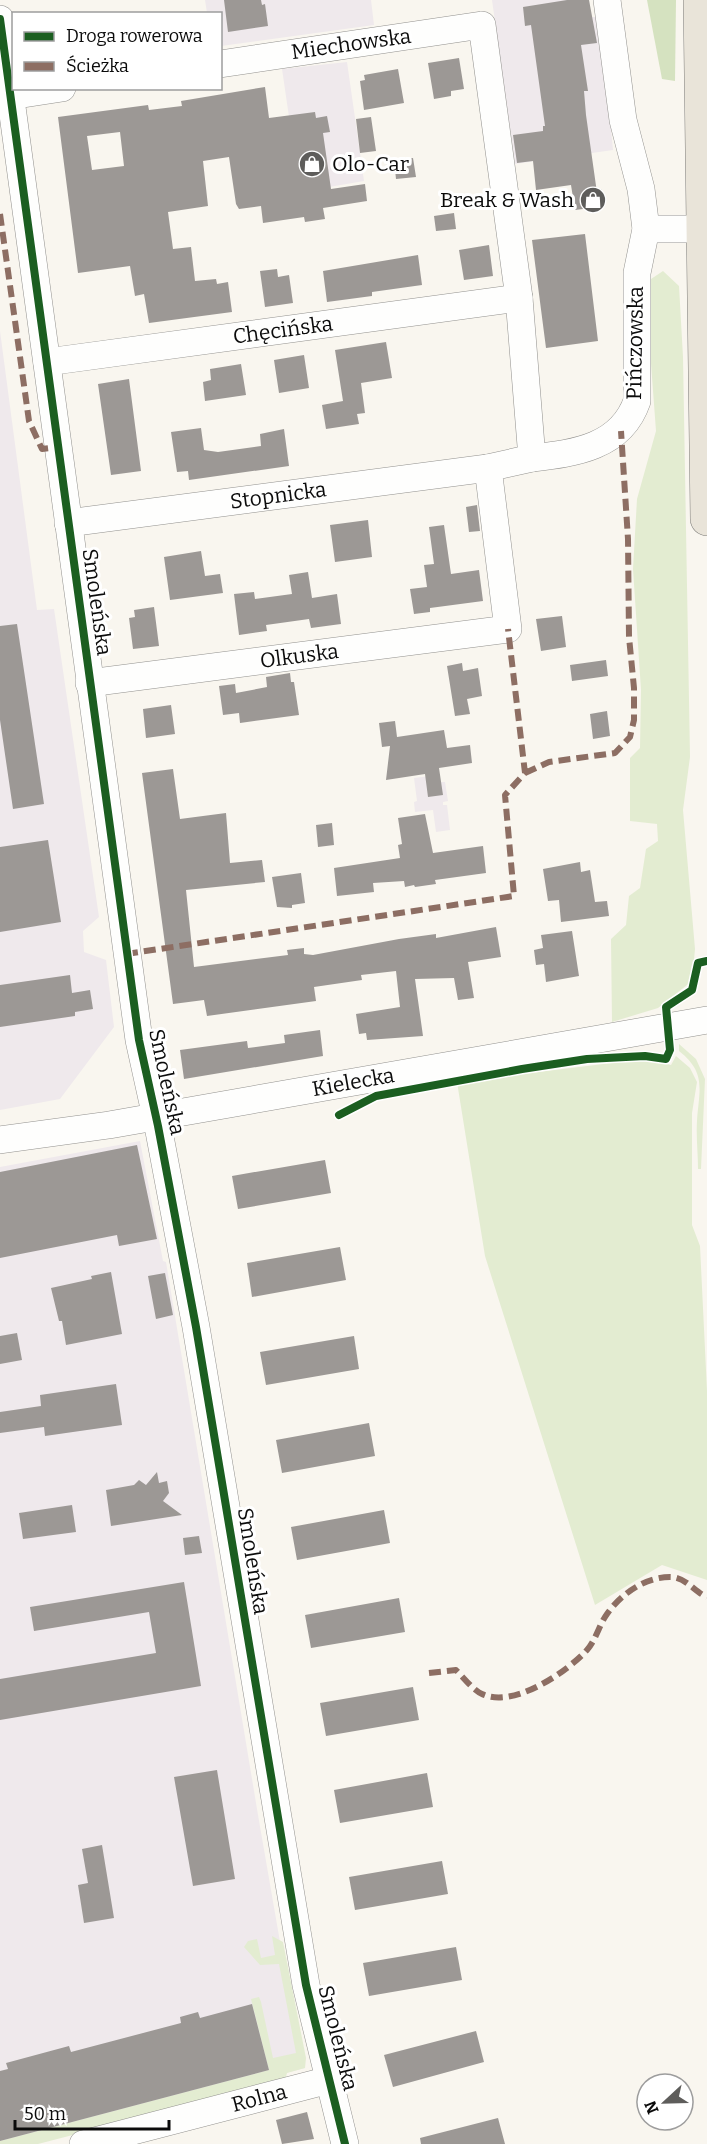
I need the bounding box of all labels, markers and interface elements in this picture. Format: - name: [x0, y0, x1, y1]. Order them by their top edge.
- legend: [12, 12, 222, 90]
- street label: Miechowska: [289, 23, 413, 65]
- text: Droga rowerowa: [66, 25, 203, 47]
- text: Ścieżka: [66, 55, 129, 77]
- shop icon: Olo-Car: [297, 149, 327, 179]
- place label: Olo-Car: [332, 151, 409, 177]
- shop icon: Break & Wash: [578, 185, 608, 215]
- place label: Break & Wash: [440, 187, 574, 213]
- street label: Pińczowska: [621, 285, 649, 400]
- street label: Chęcińska: [231, 310, 335, 350]
- street label: Stopnicka: [228, 476, 328, 515]
- street label: Smoleńska: [77, 547, 117, 658]
- street label: Olkuska: [258, 638, 341, 674]
- street label: Smoleńska: [143, 1027, 191, 1138]
- street label: Kielecka: [310, 1062, 397, 1102]
- street label: Smoleńska: [232, 1506, 274, 1617]
- street label: Smoleńska: [312, 1983, 364, 2094]
- north arrow: [635, 2072, 695, 2132]
- street label: Rolna: [229, 2078, 290, 2118]
- scale bar: [15, 2093, 170, 2131]
- text: N: [640, 2098, 663, 2117]
- text: 50 m: [24, 2103, 66, 2125]

